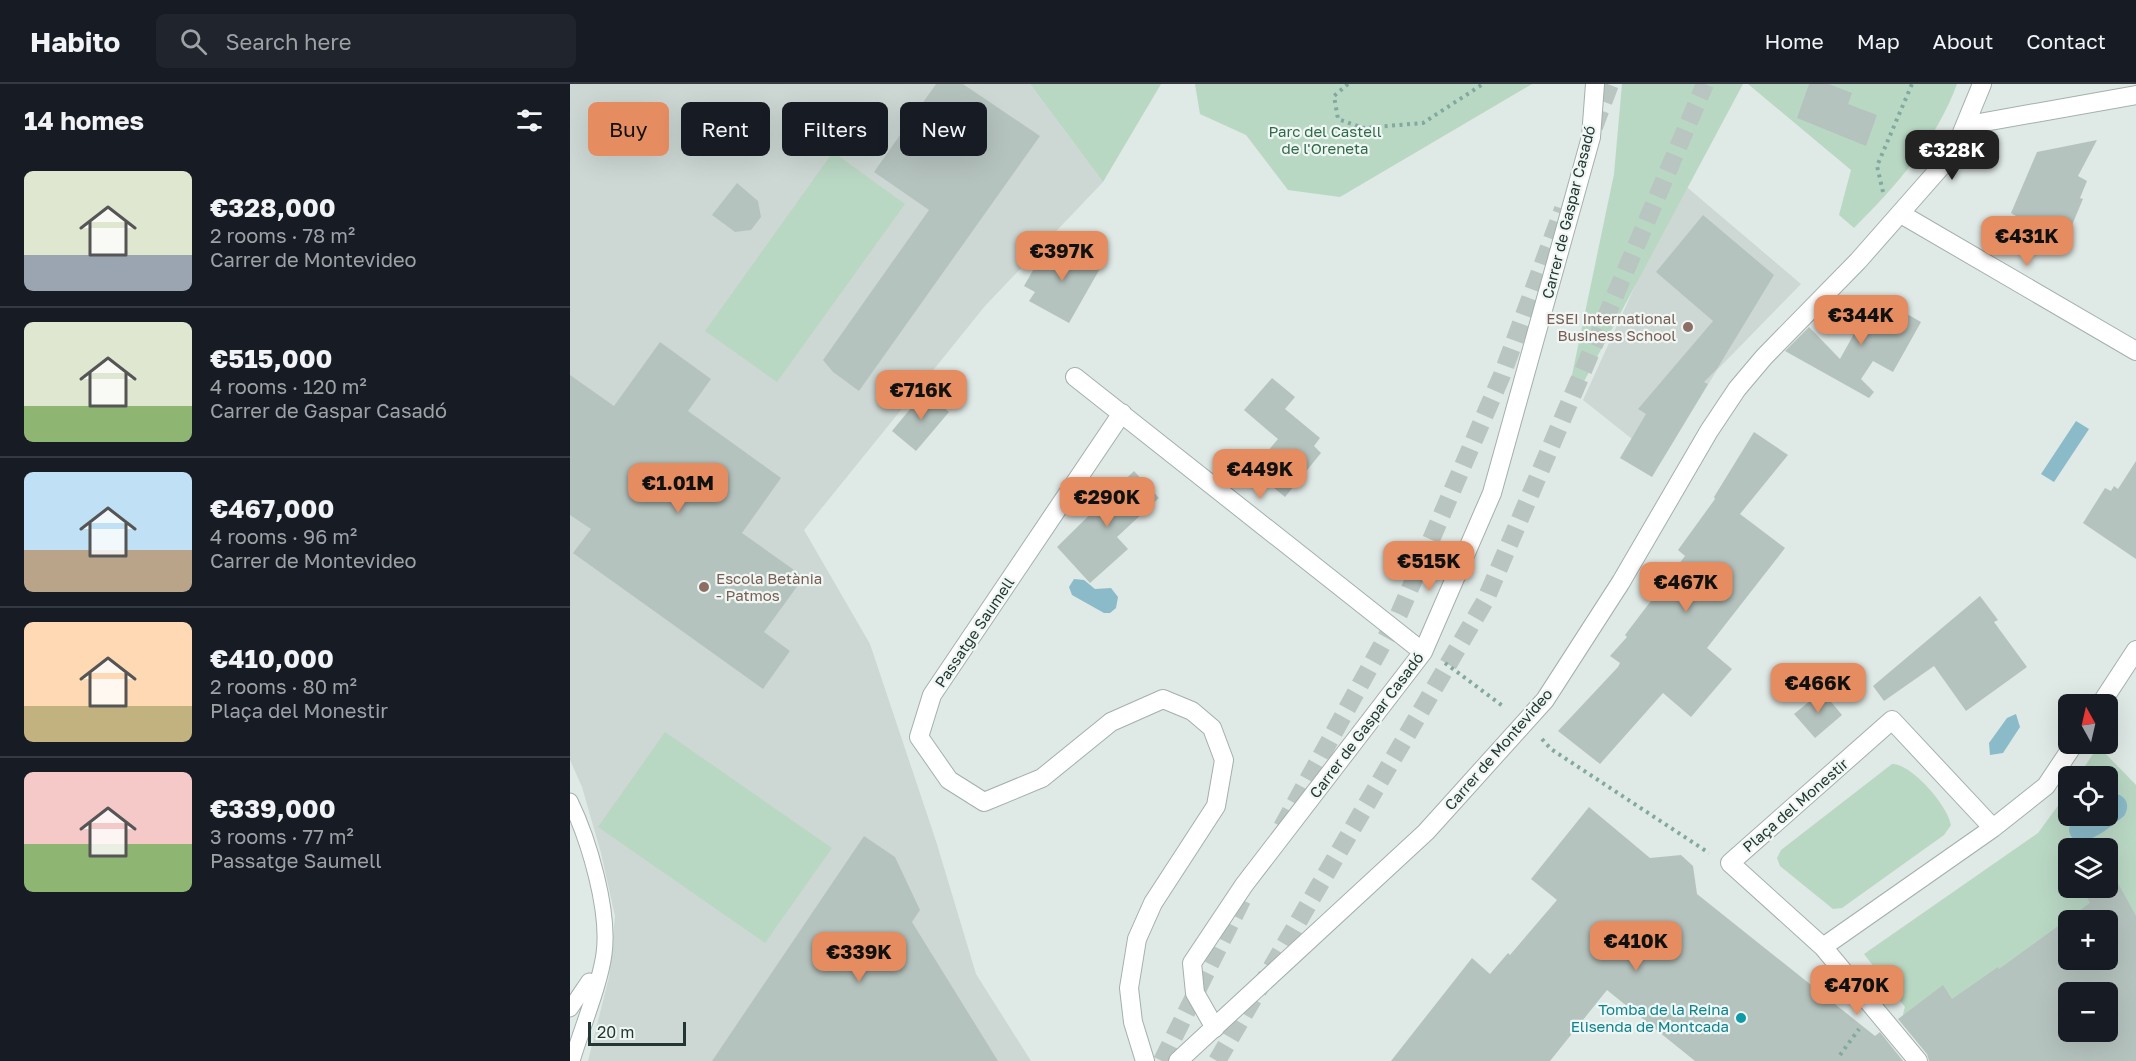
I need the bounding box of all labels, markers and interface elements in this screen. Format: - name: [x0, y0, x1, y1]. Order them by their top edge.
- search box: [156, 14, 576, 68]
- text: Habito: [30, 25, 120, 58]
- icon: search: [177, 25, 210, 58]
- text: Search here: [225, 28, 351, 55]
- text: Home: [1764, 28, 1824, 54]
- text: Map: [1857, 28, 1900, 54]
- text: About: [1933, 28, 1993, 54]
- text: Contact: [2026, 28, 2106, 54]
- chip: Buy: [588, 102, 669, 156]
- chip: Rent: [681, 102, 770, 156]
- chip: Filters: [782, 102, 888, 156]
- chip: New: [900, 102, 987, 156]
- icon: filters: [513, 104, 546, 137]
- text: 14 homes: [24, 105, 144, 136]
- park label: Parc del Castell de l'Oreneta: [1268, 122, 1382, 157]
- street label: Carrer de Gaspar Casadó: [1538, 124, 1598, 300]
- pin: €328K: [1910, 130, 1994, 181]
- text: €328K: [1919, 137, 1985, 161]
- text: €328,000: [210, 192, 336, 223]
- icon: home: [72, 195, 144, 267]
- pin: €431K: [1985, 216, 2069, 267]
- text: 2 rooms · 78 m²: [210, 223, 355, 247]
- text: €431K: [1995, 223, 2059, 247]
- pin: €397K: [1020, 231, 1104, 282]
- text: €397K: [1030, 238, 1094, 262]
- text: Carrer de Montevideo: [210, 247, 417, 271]
- pin: €344K: [1819, 295, 1903, 346]
- text: €344K: [1828, 302, 1894, 326]
- place label: ESEI International Business School: [1546, 309, 1676, 344]
- marker: ESEI International Business School: [1681, 320, 1695, 334]
- text: €515,000: [210, 343, 332, 374]
- icon: home: [72, 346, 144, 418]
- pin: €716K: [879, 370, 963, 421]
- text: 4 rooms · 120 m²: [210, 374, 367, 398]
- text: €716K: [890, 377, 952, 401]
- text: Carrer de Gaspar Casadó: [210, 398, 447, 422]
- pin: €449K: [1218, 449, 1302, 500]
- text: €449K: [1227, 456, 1293, 480]
- pin: €1.01M: [629, 463, 727, 514]
- text: €1.01M: [642, 470, 714, 494]
- pin: €290K: [1065, 477, 1149, 528]
- text: €290K: [1074, 484, 1140, 508]
- text: €467,000: [210, 493, 334, 524]
- icon: home: [72, 496, 144, 568]
- text: 4 rooms · 96 m²: [210, 524, 357, 548]
- pin: €515K: [1387, 541, 1471, 592]
- text: Carrer de Montevideo: [210, 548, 417, 572]
- text: €515K: [1397, 548, 1461, 572]
- pin: €467K: [1644, 562, 1728, 613]
- place label: Escola Betània - Patmos: [716, 569, 822, 604]
- text: €467K: [1654, 569, 1718, 593]
- street label: Passatge Saumell: [931, 573, 1018, 690]
- marker: Escola Betània - Patmos: [697, 580, 711, 594]
- text: €410,000: [210, 643, 334, 674]
- icon: home: [72, 646, 144, 718]
- street label: Carrer de Gaspar Casadó: [1305, 649, 1427, 801]
- pin: €466K: [1776, 663, 1860, 714]
- text: €466K: [1785, 670, 1851, 694]
- text: 2 rooms · 80 m²: [210, 674, 357, 698]
- street label: Carrer de Montevideo: [1440, 685, 1556, 813]
- north arrow: [2058, 694, 2118, 754]
- map controls: [2058, 694, 2118, 1042]
- text: Plaça del Monestir: [210, 698, 388, 722]
- street label: Plaça del Monestir: [1739, 754, 1851, 856]
- button: locate: [2058, 766, 2118, 826]
- text: €339,000: [210, 793, 336, 824]
- icon: home: [72, 796, 144, 868]
- text: 3 rooms · 77 m²: [210, 824, 354, 848]
- button: layers: [2058, 838, 2118, 898]
- text: Passatge Saumell: [210, 848, 382, 872]
- button: +: [2058, 910, 2118, 970]
- pin: €410K: [1594, 921, 1678, 972]
- text: €410K: [1604, 928, 1668, 952]
- pin: €339K: [817, 932, 901, 983]
- text: €339K: [826, 939, 892, 963]
- pin: €470K: [1815, 965, 1899, 1016]
- text: €470K: [1825, 972, 1890, 996]
- button: −: [2058, 982, 2118, 1042]
- place label: Tomba de la Reina Elisenda de Montcada: [1571, 1000, 1729, 1035]
- marker: Tomba de la Reina Elisenda de Montcada: [1734, 1011, 1748, 1025]
- scale bar: [588, 1019, 686, 1046]
- text: 20 m: [597, 1022, 634, 1042]

